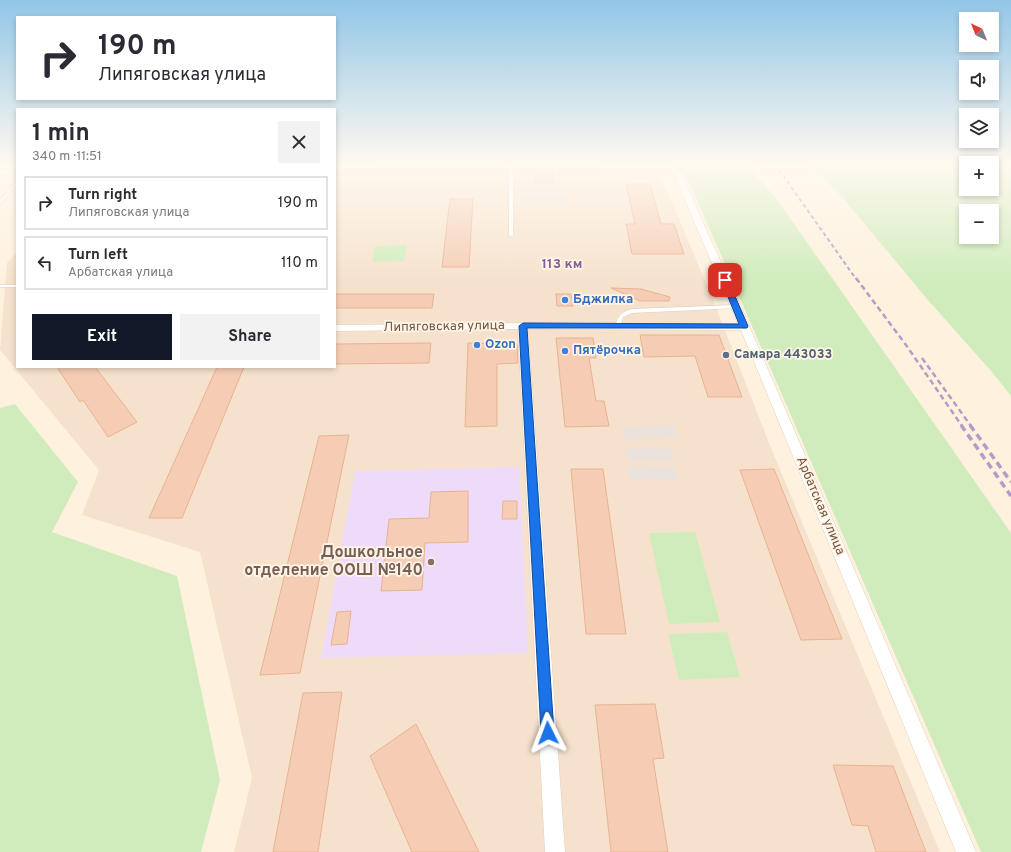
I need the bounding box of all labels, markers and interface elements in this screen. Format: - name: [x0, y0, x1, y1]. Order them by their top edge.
- north arrow: [959, 12, 999, 52]
- map controls: [959, 12, 999, 244]
- text: 190 m: [98, 29, 176, 65]
- icon: right: [32, 32, 84, 84]
- button: sound: [959, 60, 999, 100]
- text: Липяговская улица: [98, 64, 266, 87]
- button: layers: [959, 108, 999, 148]
- text: 1 min: [32, 119, 90, 149]
- button: close: [278, 121, 320, 163]
- text: 340 m · 11:51: [32, 149, 102, 165]
- button: +: [959, 156, 999, 196]
- text: Turn right: [68, 186, 137, 205]
- icon: right: [34, 192, 56, 214]
- text: 190 m: [278, 194, 318, 213]
- button: −: [959, 204, 999, 244]
- text: Липяговская улица: [68, 205, 189, 221]
- text: Turn left: [68, 246, 128, 265]
- icon: left: [34, 252, 56, 274]
- text: 110 m: [281, 254, 318, 273]
- district label: 113 км: [541, 256, 583, 273]
- pin: [708, 263, 742, 297]
- text: Арбатская улица: [68, 265, 173, 281]
- icon: arrive: [714, 269, 736, 291]
- place label: Бджилка: [573, 292, 633, 308]
- marker: Бджилка: [560, 295, 570, 305]
- button: Exit: [32, 314, 172, 360]
- button: Share: [180, 314, 320, 360]
- street label: Липяговская улица: [383, 318, 505, 336]
- place label: Ozon: [485, 337, 516, 353]
- marker: Ozon: [472, 340, 482, 350]
- place label: Пятёрочка: [573, 343, 641, 359]
- marker: Пятёрочка: [560, 346, 570, 356]
- place label: Самара 443033: [734, 347, 832, 363]
- marker: Самара 443033: [721, 350, 731, 360]
- street label: Арбатская улица: [792, 455, 848, 557]
- place label: Дошкольное отделение ООШ №140: [244, 543, 423, 581]
- marker: Дошкольное отделение ООШ №140: [426, 557, 436, 567]
- position arrow: [527, 712, 569, 754]

